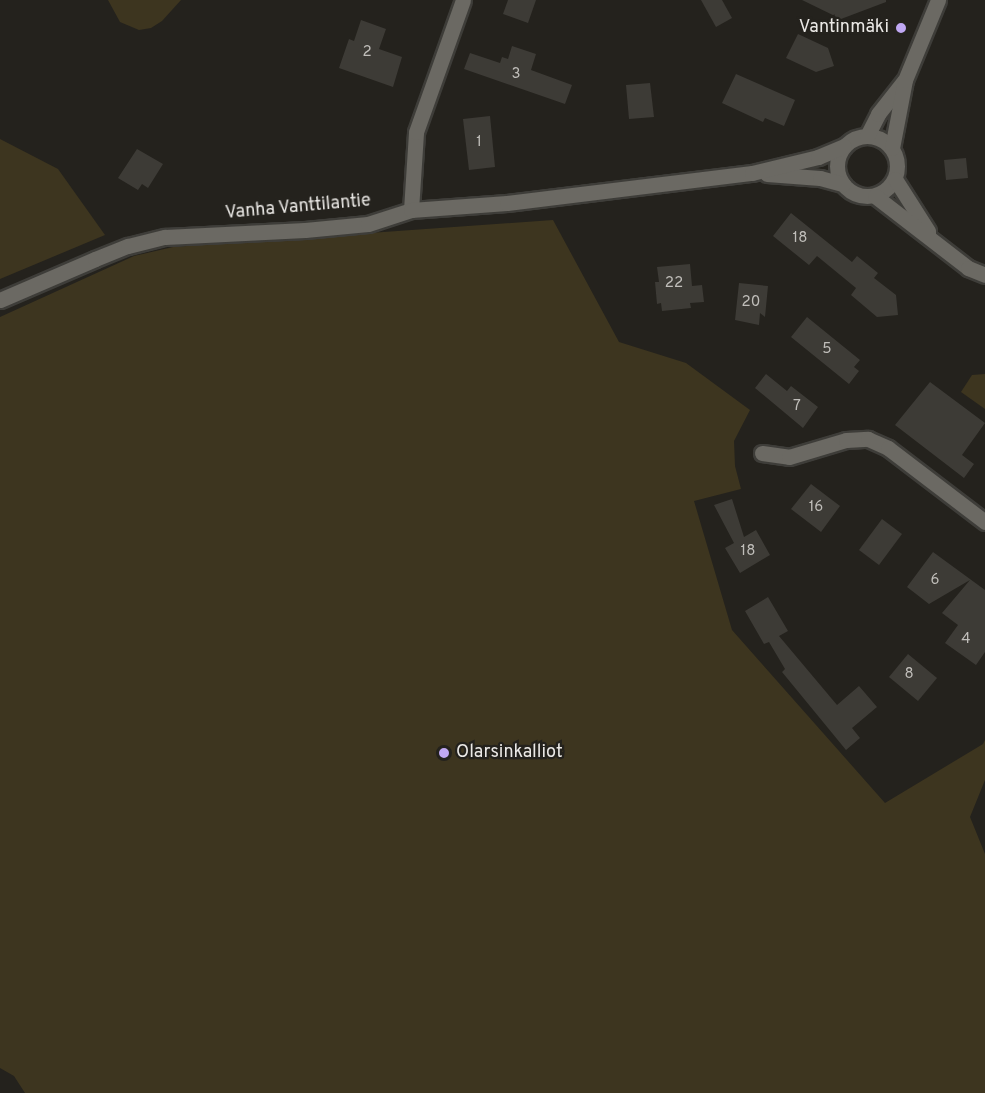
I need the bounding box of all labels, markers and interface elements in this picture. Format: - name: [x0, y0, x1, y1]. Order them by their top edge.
- place label: Vantinmäki: [799, 17, 889, 39]
- marker: Vantinmäki: [894, 21, 908, 35]
- house number: 2: [362, 44, 372, 62]
- house number: 3: [511, 66, 521, 84]
- house number: 1: [476, 134, 482, 152]
- street label: Vanha Vanttilantie: [224, 191, 372, 225]
- house number: 18: [793, 230, 807, 248]
- house number: 22: [665, 275, 683, 293]
- house number: 20: [742, 294, 760, 312]
- house number: 5: [822, 341, 832, 359]
- house number: 7: [793, 398, 801, 416]
- house number: 16: [809, 499, 823, 517]
- house number: 18: [741, 543, 755, 561]
- house number: 6: [931, 572, 939, 590]
- house number: 4: [961, 631, 971, 649]
- house number: 8: [904, 666, 914, 684]
- place label: Olarsinkalliot: [456, 742, 563, 764]
- marker: Olarsinkalliot: [437, 746, 451, 760]

